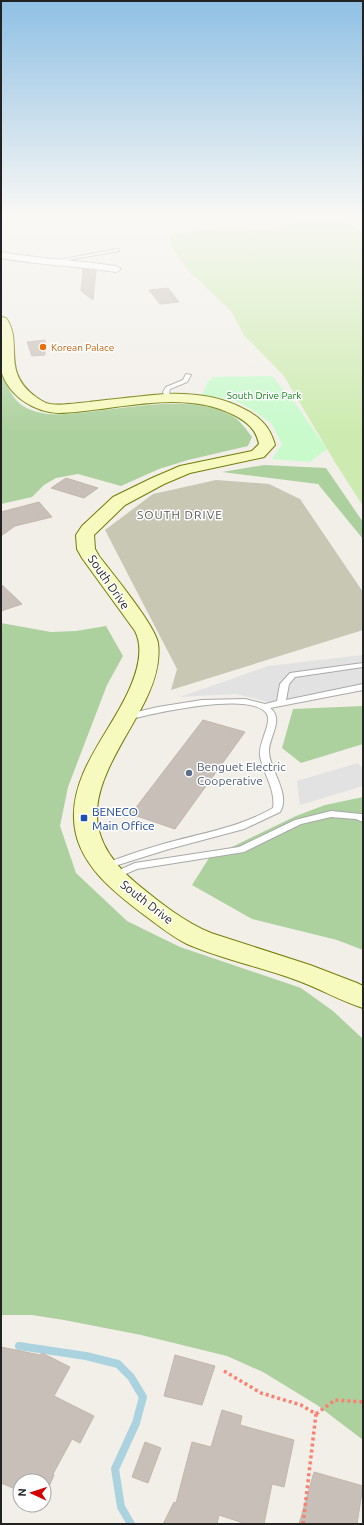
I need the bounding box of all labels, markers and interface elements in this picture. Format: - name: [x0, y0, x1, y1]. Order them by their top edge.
- marker: Korean Palace: [38, 342, 48, 352]
- place label: Korean Palace: [51, 342, 114, 353]
- park label: South Drive Park: [227, 390, 301, 401]
- district label: SOUTH DRIVE: [137, 508, 223, 521]
- street label: South Drive: [86, 553, 132, 611]
- place label: Benguet Electric Cooperative: [197, 760, 286, 787]
- marker: Benguet Electric Cooperative: [184, 768, 194, 778]
- place label: BENECO Main Office: [92, 805, 155, 832]
- marker: BENECO Main Office: [79, 813, 89, 823]
- street label: South Drive: [118, 878, 176, 926]
- north arrow: [12, 1473, 52, 1513]
- text: N: [16, 1488, 28, 1497]

